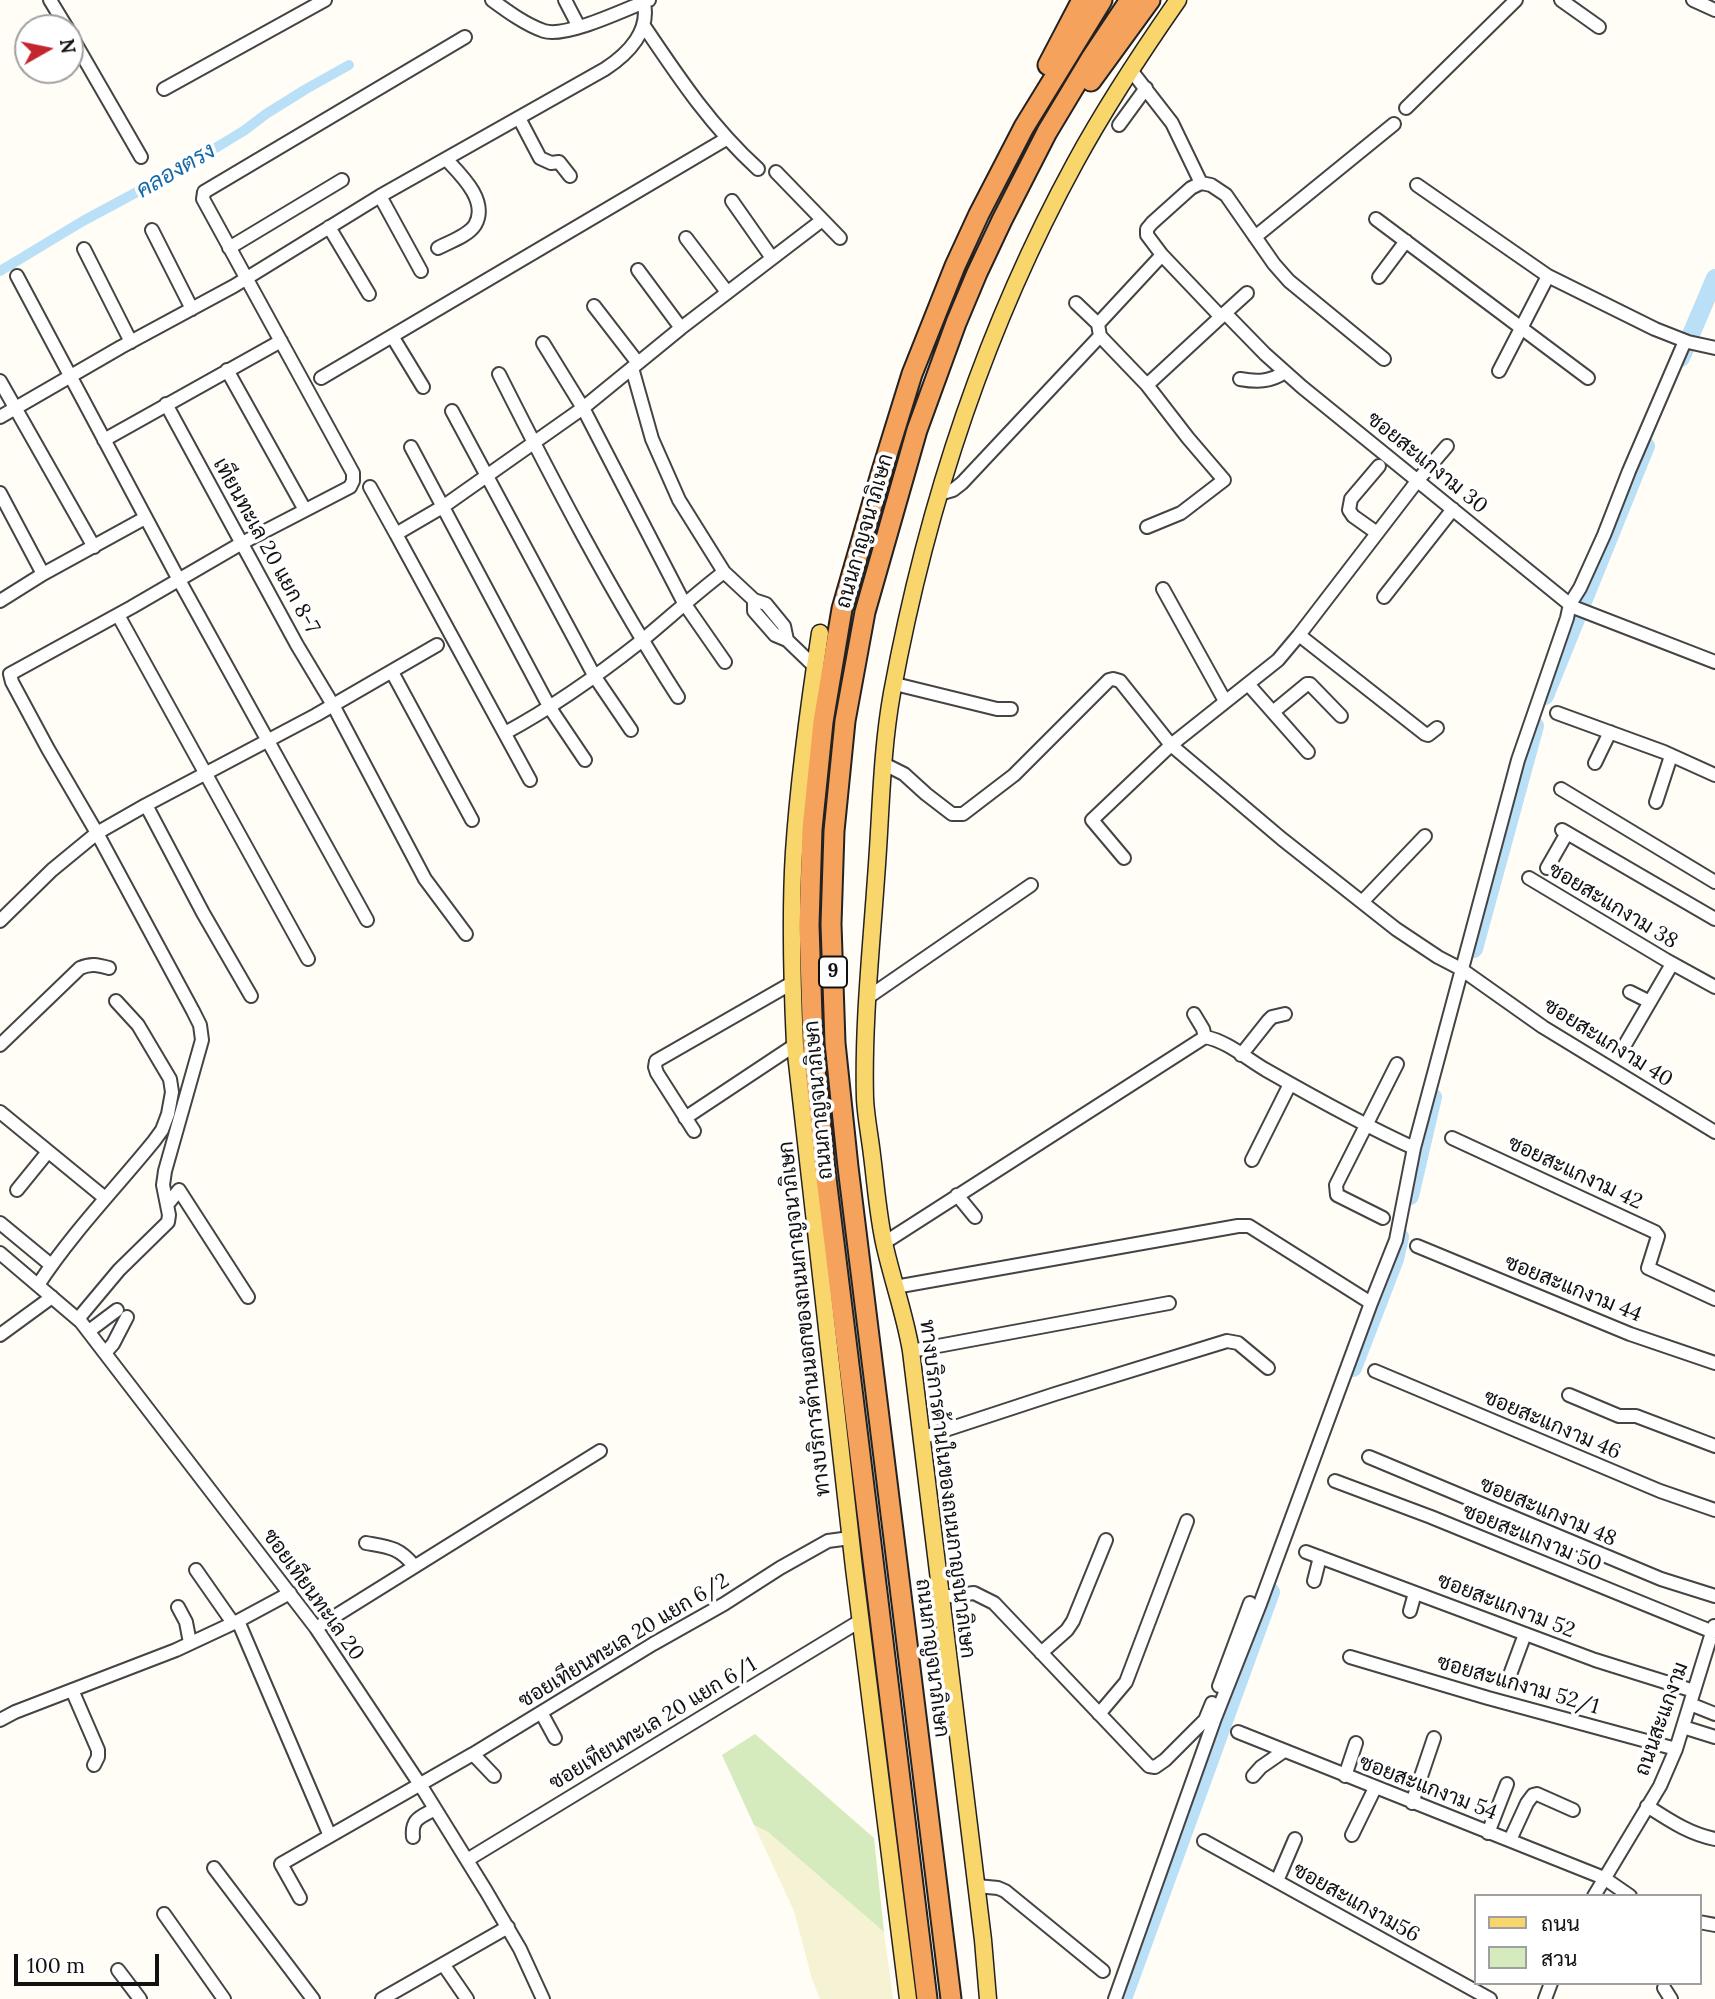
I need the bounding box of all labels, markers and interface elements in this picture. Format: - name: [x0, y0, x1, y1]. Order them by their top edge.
- north arrow: [14, 14, 84, 84]
- text: N: [55, 37, 81, 55]
- water label: คลองตรง: [132, 137, 220, 205]
- street label: ซอยสะแกงาม 30: [1362, 407, 1492, 519]
- street label: ถนนกาญจนาภิเษก: [831, 451, 899, 611]
- street label: เทียนทะเล 20 แยก 8-7: [207, 454, 325, 638]
- street label: ซอยสะแกงาม 38: [1544, 857, 1682, 955]
- road number: 9: [819, 956, 847, 988]
- street label: ซอยสะแกงาม 40: [1539, 993, 1677, 1093]
- street label: ถนนกาญจนาภิเษก: [799, 1019, 839, 1181]
- street label: ซอยสะแกงาม 42: [1504, 1131, 1646, 1215]
- street label: ทางบริการด้านนอกของถนนกาญจนาภิเษก: [774, 1140, 836, 1498]
- street label: ซอยสะแกงาม 44: [1501, 1250, 1645, 1328]
- street label: ทางบริการด้านในของถนนกาญจนาภิเษก: [914, 1318, 980, 1660]
- street label: ซอยสะแกงาม 46: [1480, 1385, 1624, 1465]
- street label: ซอยสะแกงาม 48: [1476, 1472, 1620, 1552]
- street label: ซอยสะแกงาม 50: [1459, 1499, 1605, 1577]
- street label: ซอยเทียนทะเล 20: [257, 1524, 369, 1666]
- street label: ซอยเทียนทะเล 20 แยก 6/2: [514, 1568, 734, 1714]
- street label: ซอยสะแกงาม 52: [1433, 1568, 1579, 1644]
- street label: ถนนกาญจนาภิเษก: [910, 1577, 954, 1739]
- street label: ซอยสะแกงาม 52/1: [1434, 1650, 1602, 1720]
- street label: ซอยเทียนทะเล 20 แยก 6/1: [545, 1652, 761, 1796]
- street label: ถนนสะแกงาม: [1630, 1659, 1694, 1779]
- street label: ซอยสะแกงาม 54: [1355, 1750, 1501, 1826]
- street label: ซอยสะแกงาม56: [1288, 1858, 1424, 1948]
- legend: [1474, 1894, 1701, 1985]
- text: ถนน: [1541, 1910, 1580, 1937]
- scale bar: [18, 1940, 163, 1984]
- text: สวน: [1541, 1945, 1577, 1972]
- text: 100 m: [27, 1952, 85, 1979]

